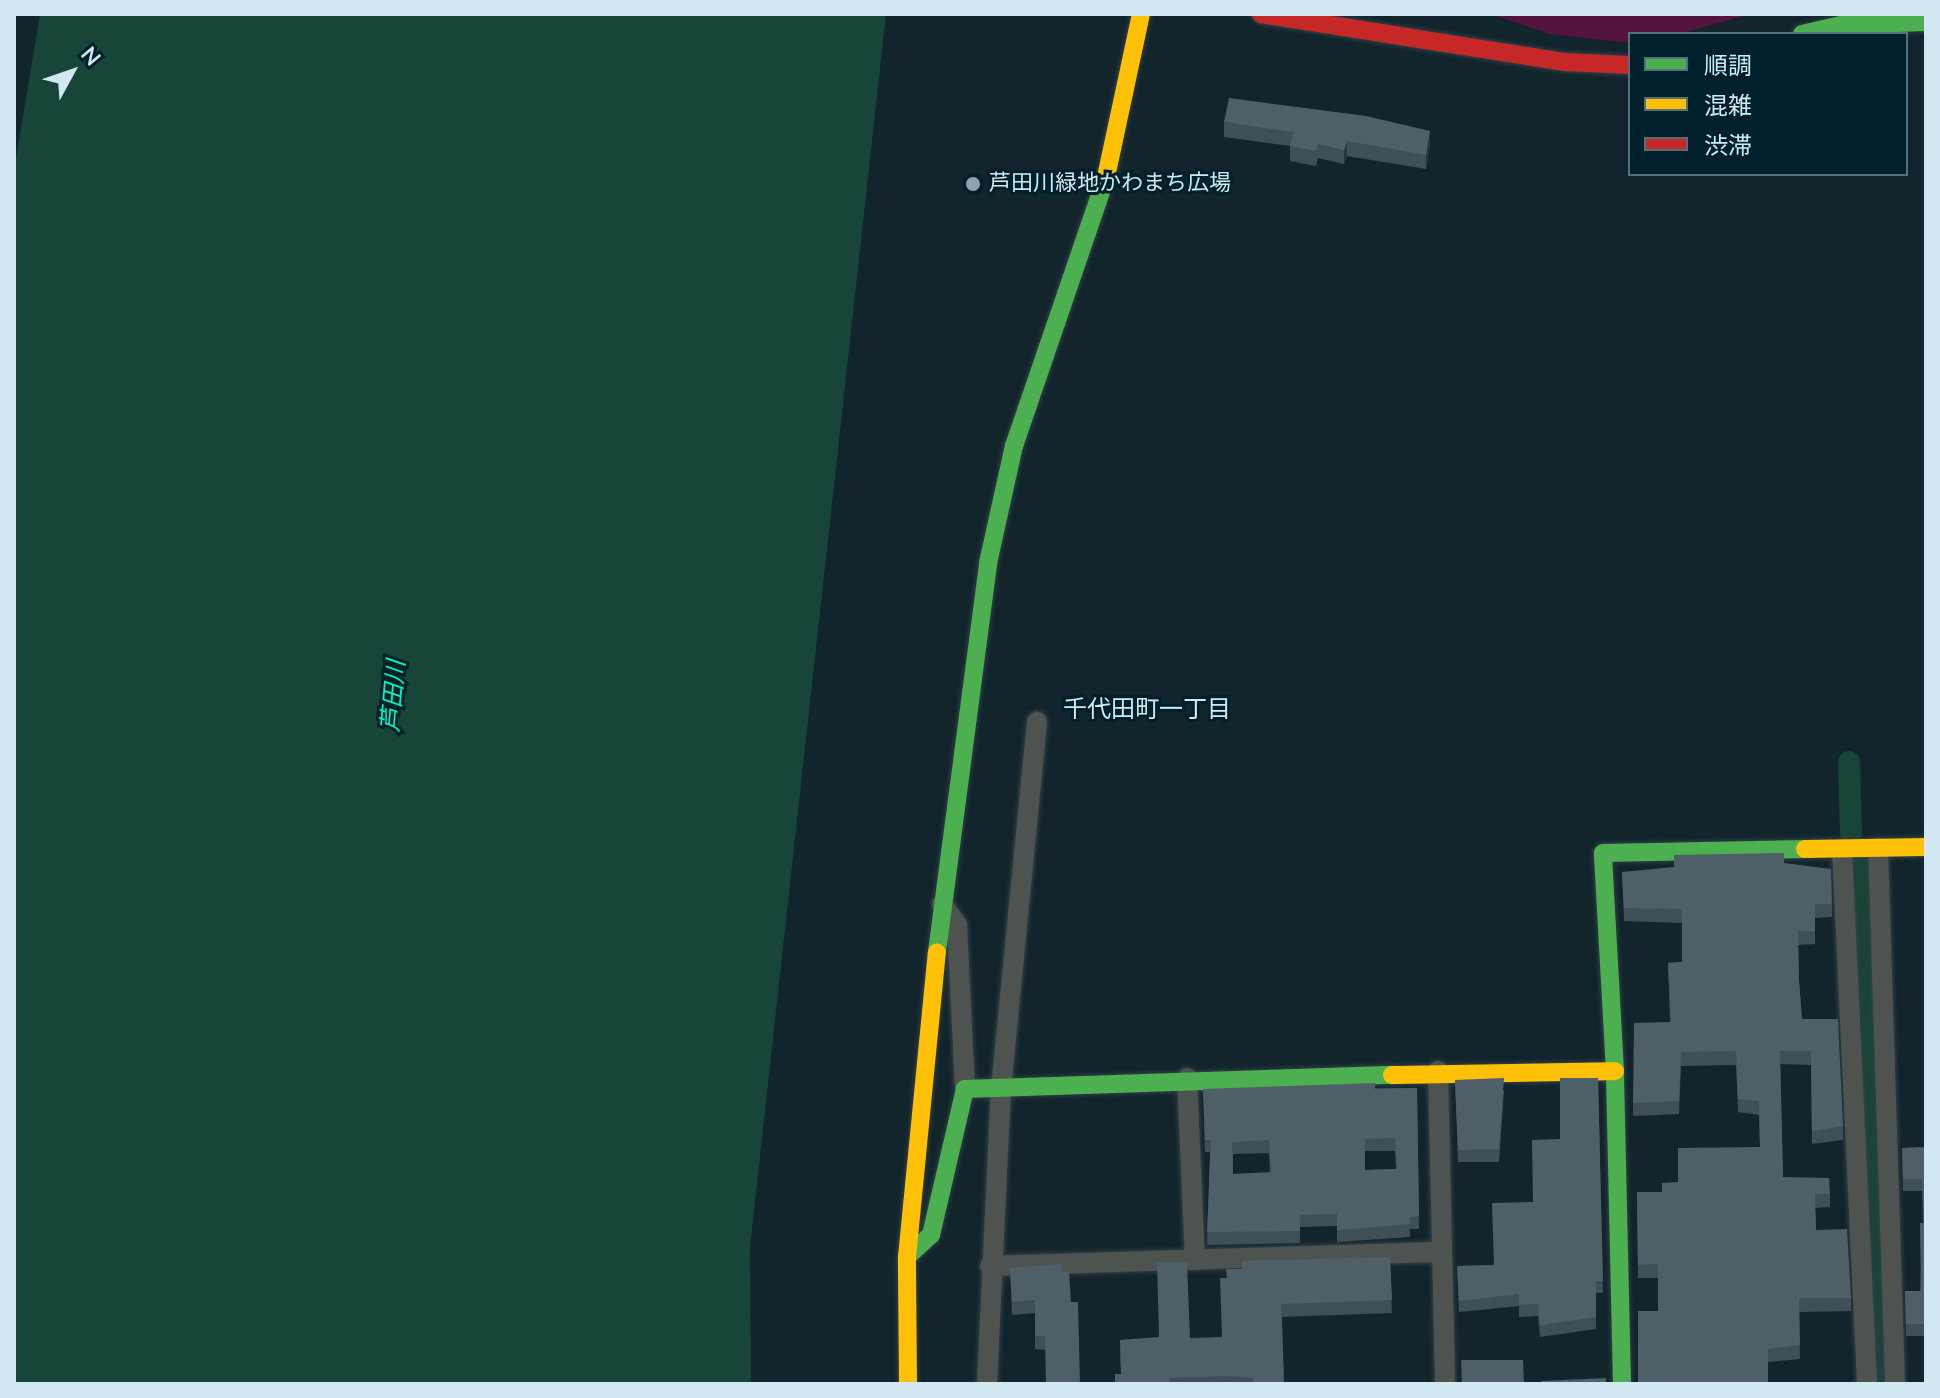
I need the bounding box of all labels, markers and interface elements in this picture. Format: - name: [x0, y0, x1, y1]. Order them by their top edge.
- north arrow: [32, 32, 112, 112]
- legend: [1628, 32, 1908, 176]
- text: N: [74, 41, 107, 73]
- text: 順調: [1704, 50, 1752, 82]
- text: 混雑: [1704, 90, 1752, 122]
- text: 渋滞: [1704, 130, 1752, 162]
- place label: 芦田川緑地かわまち広場: [989, 171, 1231, 197]
- marker: 芦田川緑地かわまち広場: [964, 175, 982, 193]
- water label: 芦田川: [377, 659, 411, 733]
- district label: 千代田町一丁目: [1063, 696, 1231, 724]

